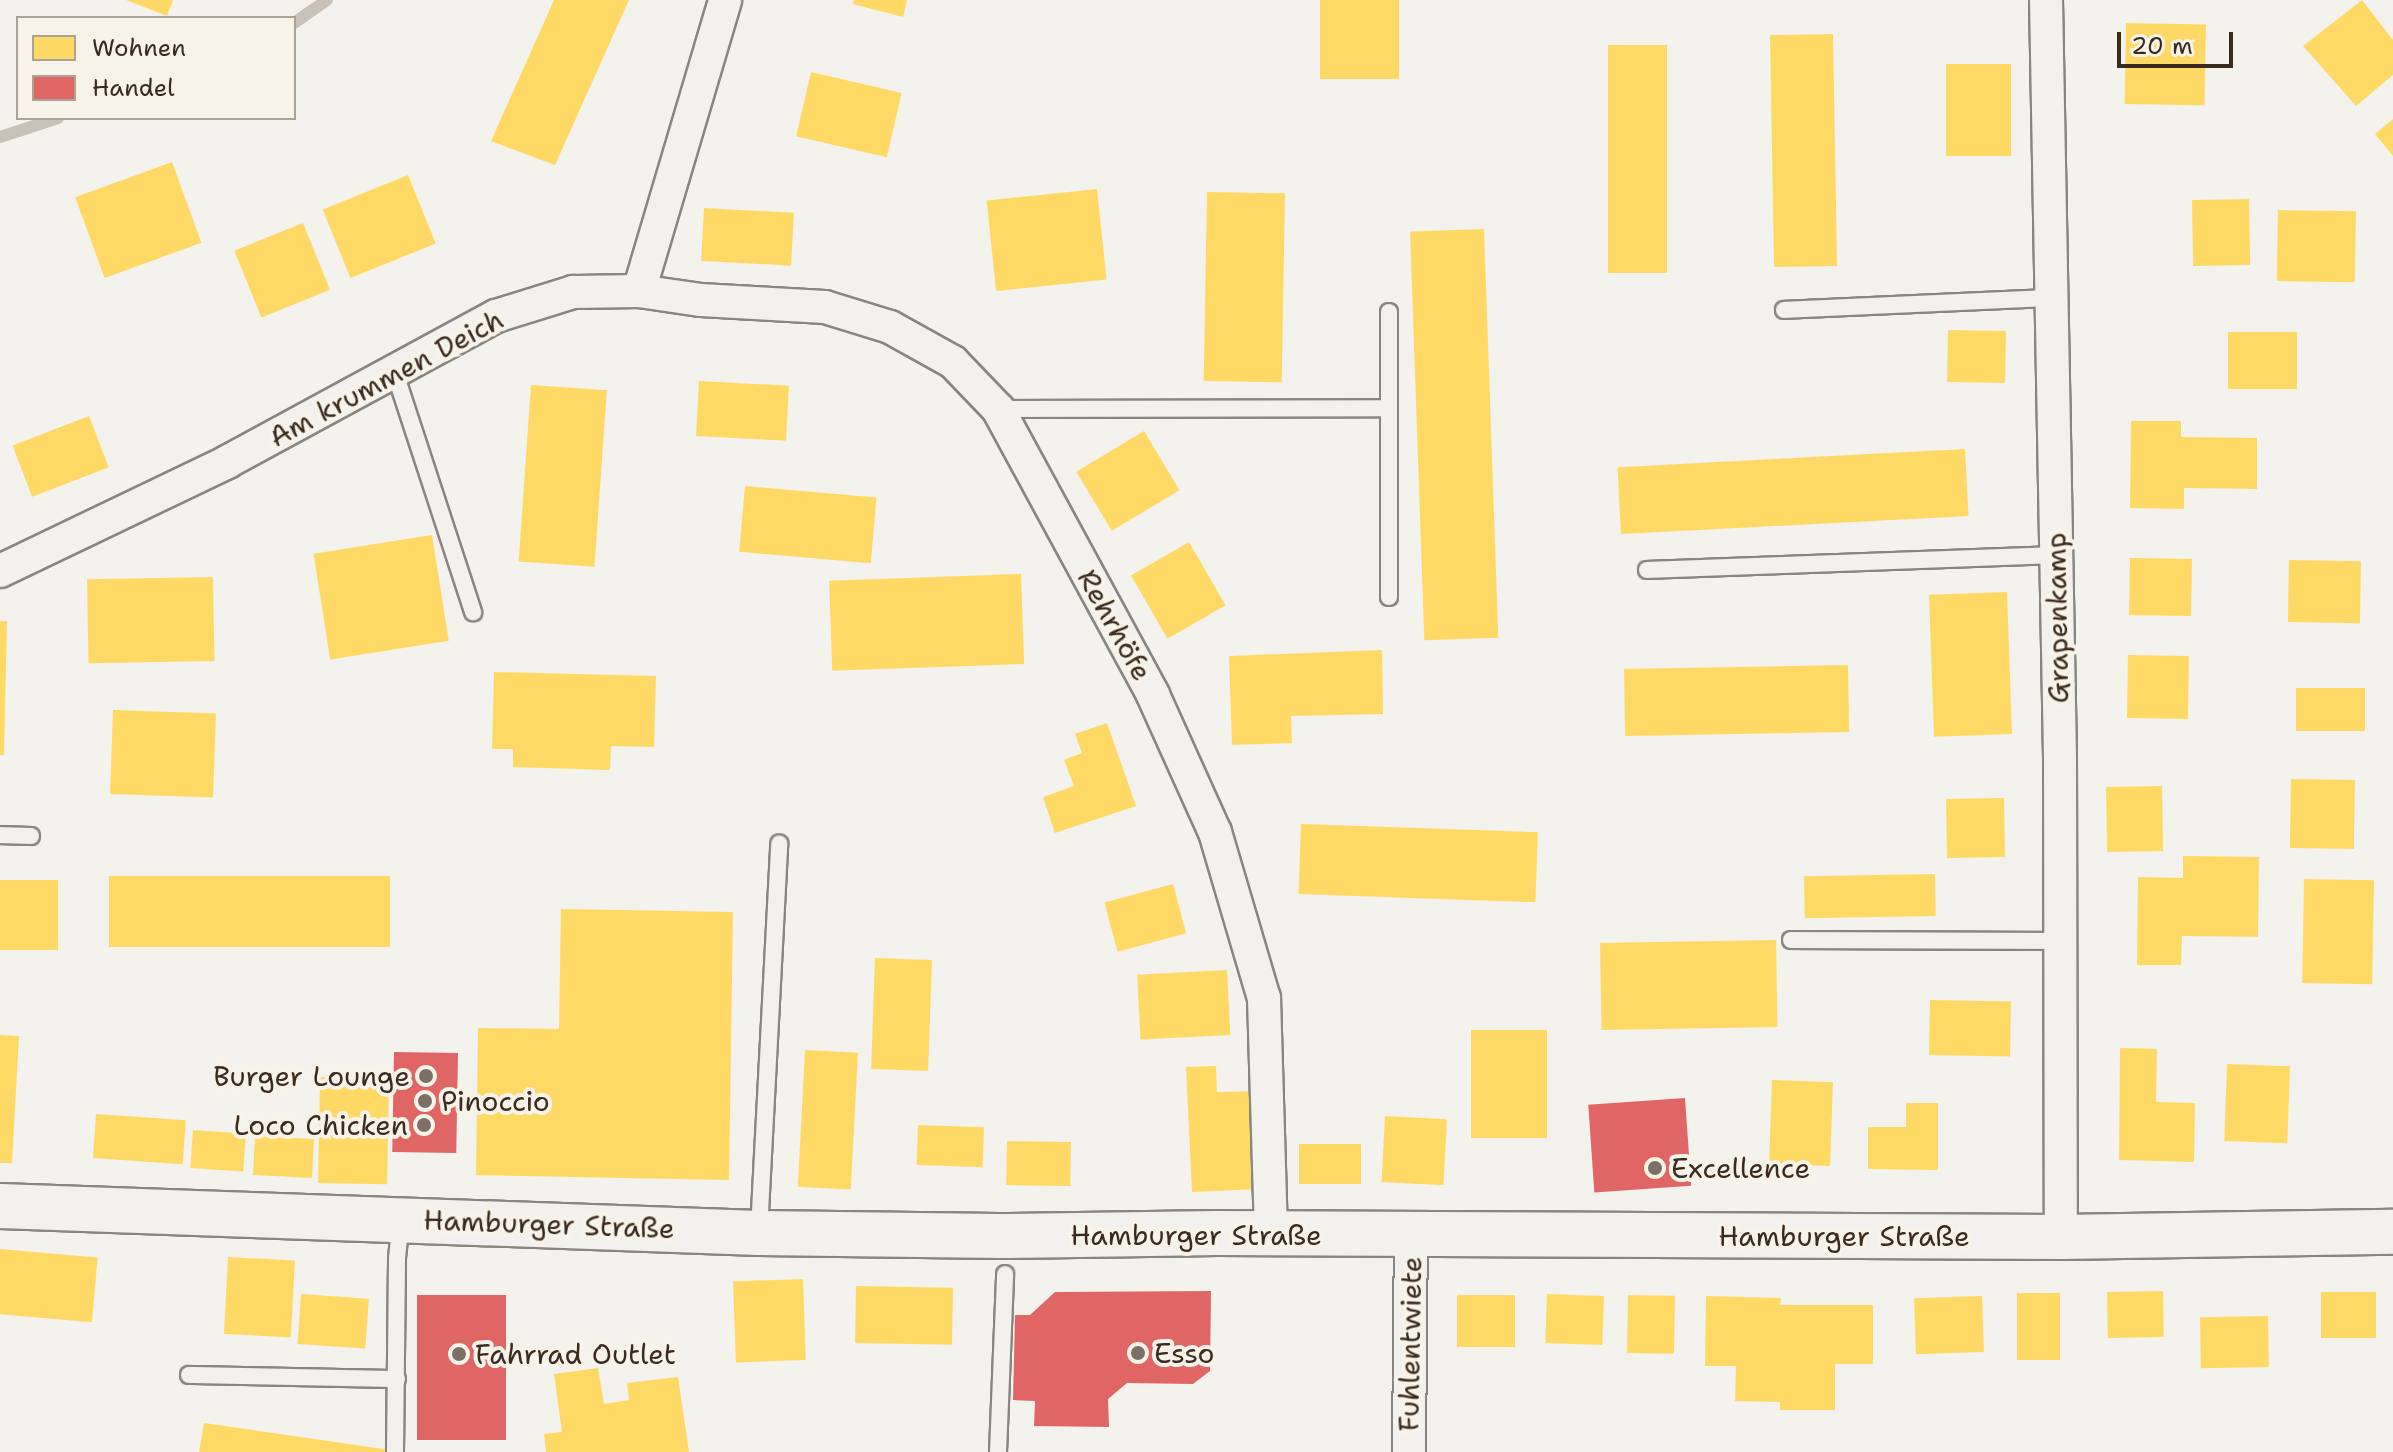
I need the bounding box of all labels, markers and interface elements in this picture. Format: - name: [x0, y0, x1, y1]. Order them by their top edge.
- legend: [16, 16, 296, 120]
- scale bar: [2121, 16, 2237, 66]
- text: 20 m: [2131, 30, 2193, 62]
- text: Wohnen: [92, 32, 186, 64]
- text: Handel: [92, 72, 175, 104]
- street label: Am krummen Deich: [263, 302, 509, 454]
- street label: Grapenkamp: [2039, 532, 2075, 704]
- street label: Rehrhöfe: [1071, 564, 1159, 686]
- place label: Burger Lounge: [213, 1059, 410, 1093]
- marker: Burger Lounge: [417, 1067, 435, 1085]
- place label: Pinoccio: [441, 1084, 550, 1118]
- marker: Pinoccio: [416, 1092, 434, 1110]
- place label: Loco Chicken: [234, 1108, 408, 1142]
- marker: Loco Chicken: [415, 1116, 433, 1134]
- place label: Excellence: [1671, 1151, 1810, 1185]
- marker: Excellence: [1646, 1159, 1664, 1177]
- street label: Hamburger Straße: [423, 1203, 675, 1245]
- street label: Hamburger Straße: [1070, 1218, 1322, 1252]
- street label: Hamburger Straße: [1718, 1219, 1970, 1253]
- street label: Fuhlentwiete: [1392, 1256, 1428, 1432]
- place label: Esso: [1154, 1336, 1215, 1370]
- place label: Fahrrad Outlet: [475, 1337, 676, 1371]
- marker: Esso: [1129, 1344, 1147, 1362]
- marker: Fahrrad Outlet: [450, 1345, 468, 1363]

